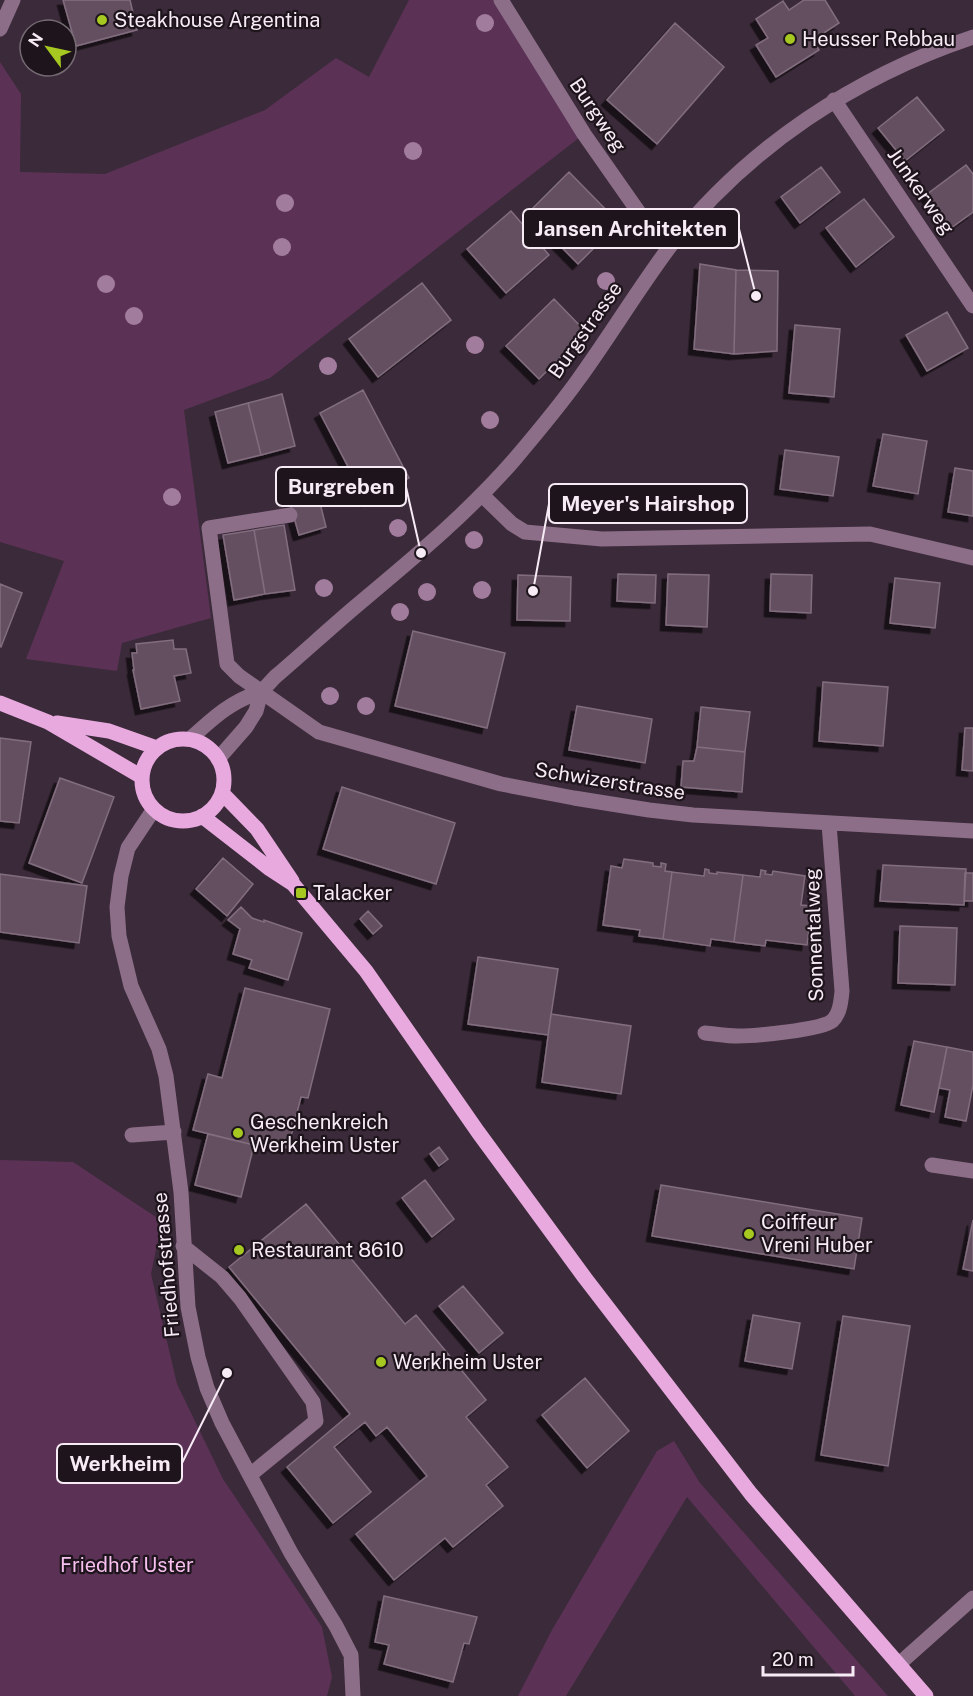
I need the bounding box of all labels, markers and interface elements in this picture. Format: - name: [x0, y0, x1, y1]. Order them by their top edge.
- place label: Steakhouse Argentina: [114, 8, 320, 32]
- marker: Steakhouse Argentina: [95, 13, 109, 27]
- north arrow: [18, 18, 78, 78]
- place label: Heusser Rebbau: [802, 27, 955, 51]
- text: N: [24, 30, 47, 51]
- marker: Heusser Rebbau: [783, 32, 797, 46]
- street label: Burgweg: [565, 73, 631, 157]
- street label: Junkerweg: [882, 143, 960, 239]
- callout: Jansen Architekten: [523, 209, 739, 248]
- text: Jansen Architekten: [535, 216, 727, 241]
- street label: Burgstrasse: [543, 277, 627, 383]
- callout: Burgreben: [276, 467, 406, 506]
- text: Burgreben: [288, 474, 394, 499]
- callout: Meyer's Hairshop: [549, 484, 747, 523]
- text: Meyer's Hairshop: [561, 491, 735, 516]
- street label: Schwizerstrasse: [533, 757, 687, 805]
- street label: Sonnentalweg: [800, 868, 828, 1002]
- place label: Talacker: [313, 881, 393, 905]
- marker: Talacker: [294, 886, 308, 900]
- place label: Geschenkreich Werkheim Uster: [250, 1110, 399, 1157]
- marker: Geschenkreich Werkheim Uster: [231, 1126, 245, 1140]
- street label: Friedhofstrasse: [148, 1191, 184, 1339]
- place label: Coiffeur Vreni Huber: [761, 1210, 873, 1257]
- marker: Coiffeur Vreni Huber: [742, 1227, 756, 1241]
- place label: Restaurant 8610: [251, 1238, 404, 1262]
- marker: Restaurant 8610: [232, 1243, 246, 1257]
- place label: Werkheim Uster: [393, 1350, 542, 1374]
- marker: Werkheim Uster: [374, 1355, 388, 1369]
- callout: Werkheim: [57, 1444, 182, 1483]
- text: Werkheim: [69, 1451, 171, 1476]
- park label: Friedhof Uster: [60, 1553, 194, 1577]
- scale bar: [763, 1639, 853, 1677]
- text: 20 m: [772, 1649, 814, 1670]

